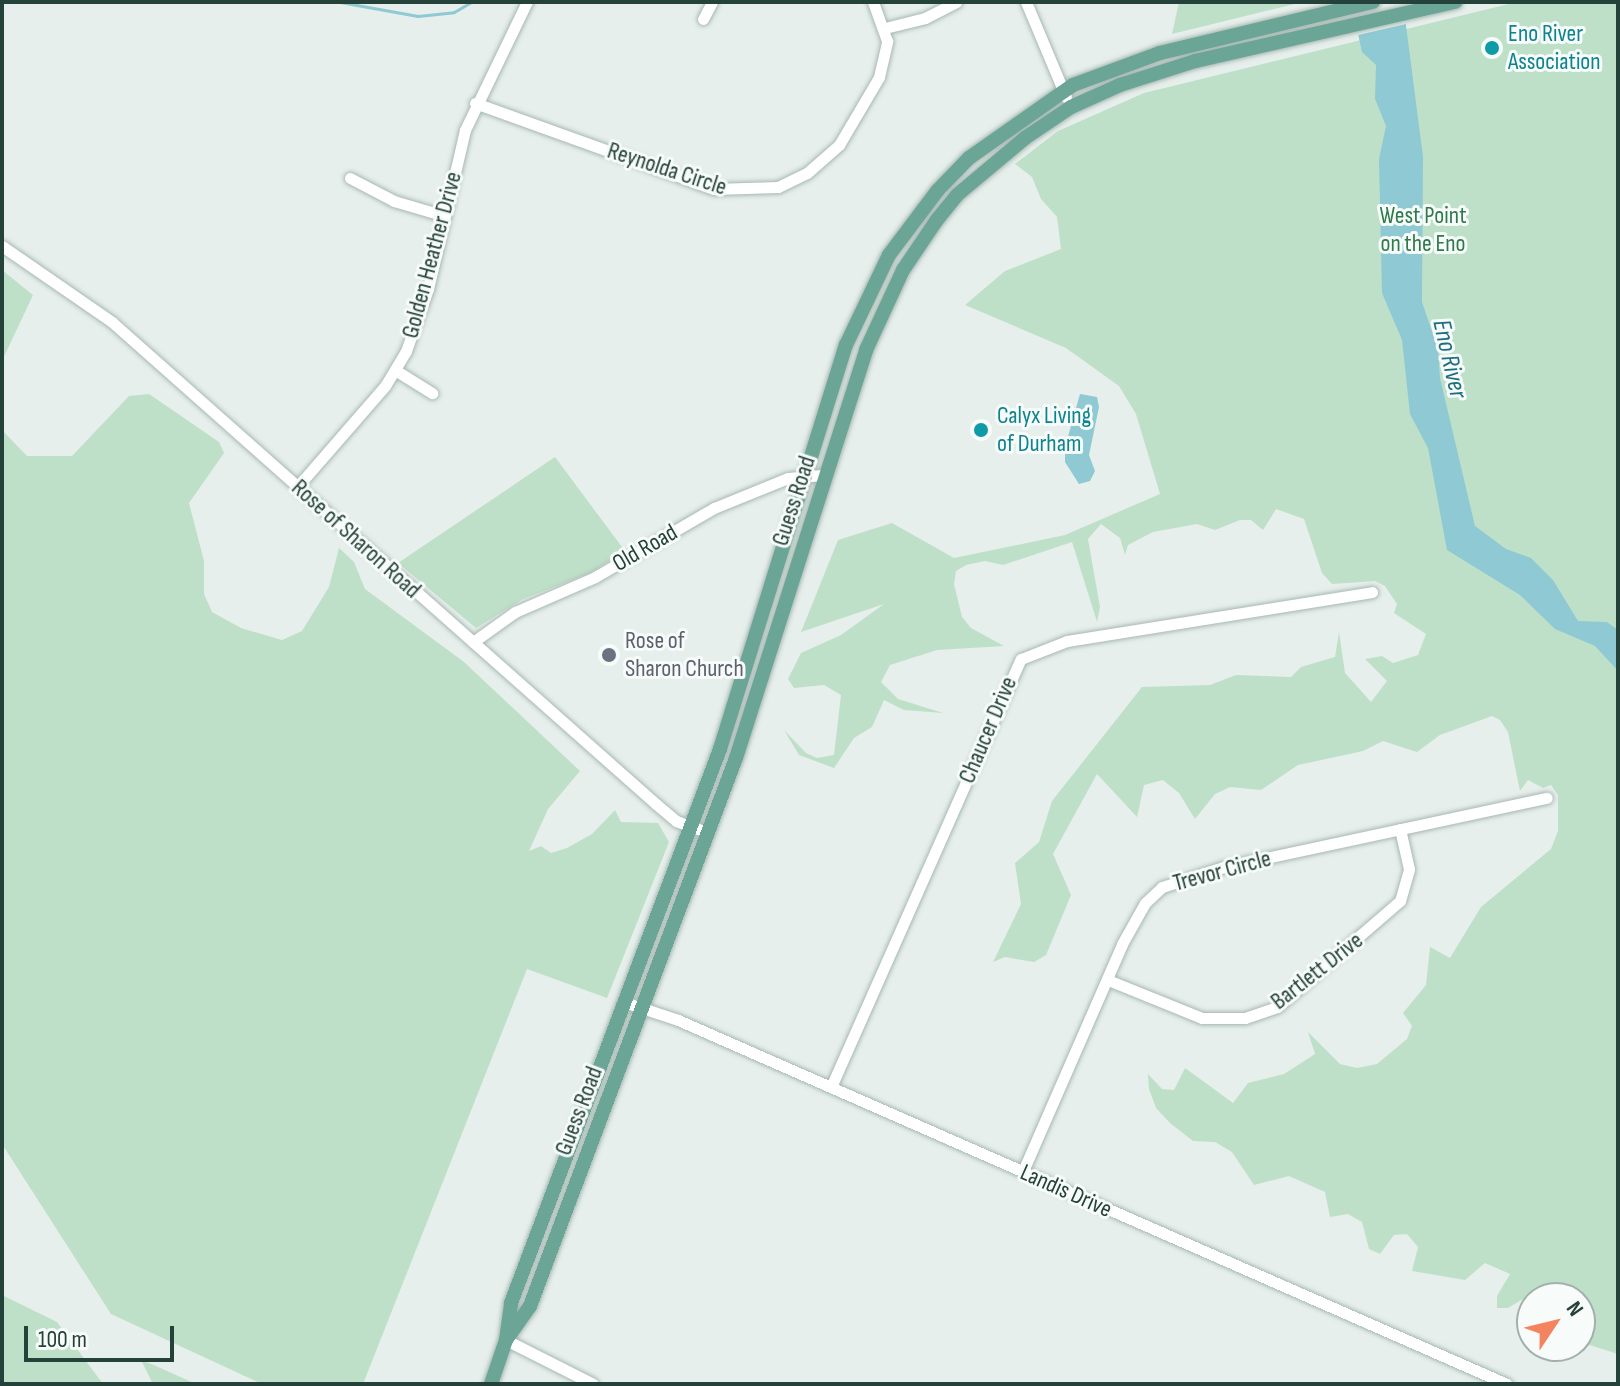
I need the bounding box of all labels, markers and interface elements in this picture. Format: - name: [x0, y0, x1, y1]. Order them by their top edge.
- place label: Eno River Association: [1508, 20, 1601, 76]
- marker: Eno River Association: [1483, 39, 1501, 57]
- street label: Reynolda Circle: [604, 136, 730, 202]
- street label: Golden Heather Drive: [396, 169, 468, 341]
- park label: West Point on the Eno: [1380, 202, 1466, 258]
- water label: Eno River: [1425, 317, 1473, 401]
- place label: Calyx Living of Durham: [997, 402, 1091, 458]
- marker: Calyx Living of Durham: [972, 421, 990, 439]
- street label: Guess Road: [766, 453, 822, 549]
- street label: Rose of Sharon Road: [286, 473, 426, 605]
- street label: Old Road: [607, 518, 683, 578]
- place label: Rose of Sharon Church: [625, 627, 744, 683]
- marker: Rose of Sharon Church: [600, 646, 618, 664]
- street label: Chaucer Drive: [953, 672, 1023, 788]
- street label: Trevor Circle: [1170, 844, 1274, 898]
- street label: Bartlett Drive: [1265, 926, 1369, 1016]
- street label: Guess Road: [549, 1063, 609, 1159]
- street label: Landis Drive: [1016, 1158, 1116, 1224]
- north arrow: [1516, 1282, 1596, 1362]
- text: N: [1560, 1297, 1589, 1322]
- scale bar: [28, 1310, 178, 1360]
- text: 100 m: [38, 1325, 87, 1354]

